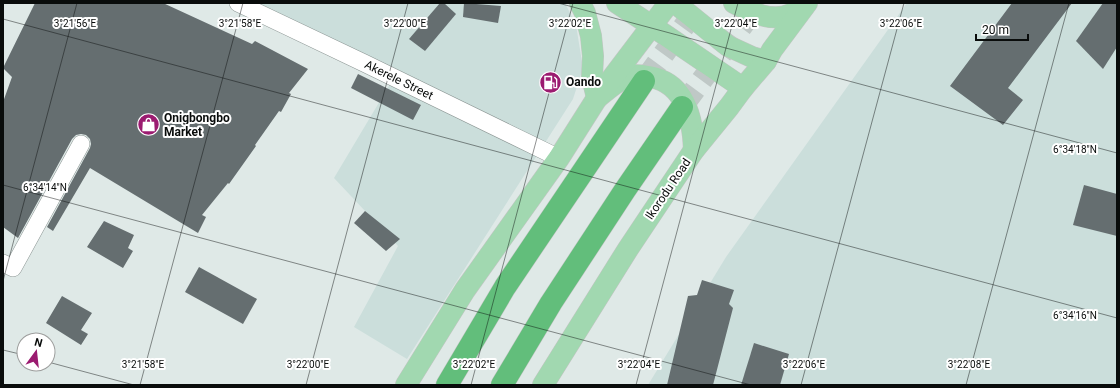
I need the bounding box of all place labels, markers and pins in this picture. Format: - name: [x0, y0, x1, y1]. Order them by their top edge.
- fuel station icon: Oando: [538, 69, 564, 95]
- place label: Oando: [566, 75, 601, 89]
- place label: Onigbongbo Market: [164, 111, 230, 139]
- shop icon: Onigbongbo Market: [135, 112, 161, 138]

